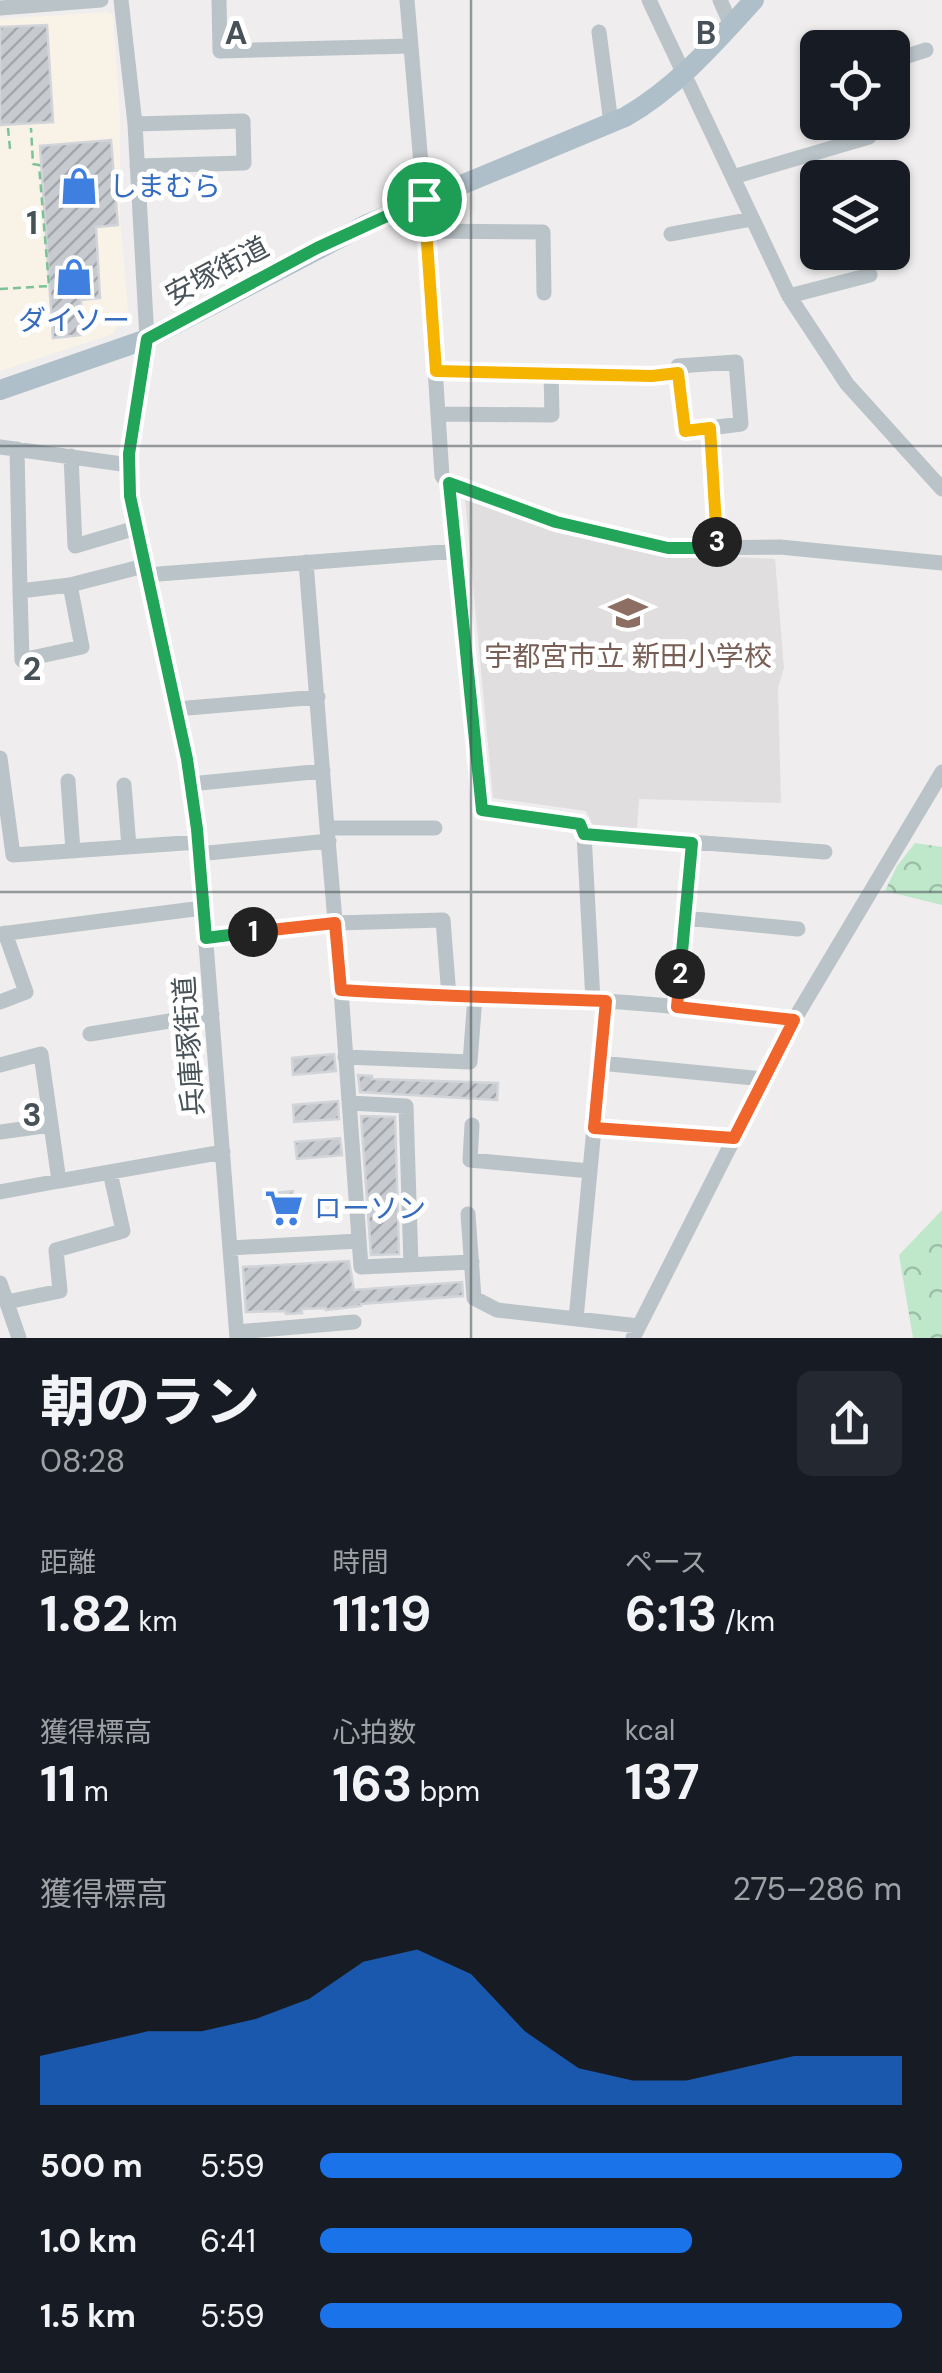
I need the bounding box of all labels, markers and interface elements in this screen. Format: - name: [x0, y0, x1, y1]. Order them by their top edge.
- text: A: [225, 12, 247, 54]
- text: B: [696, 12, 716, 54]
- map controls: [800, 30, 910, 270]
- button: locate: [800, 30, 910, 140]
- pin: [382, 157, 467, 242]
- button: layers: [800, 160, 910, 270]
- shop icon: しまむら: [58, 165, 100, 207]
- place label: しまむら: [109, 168, 221, 205]
- icon: arrive: [397, 172, 452, 227]
- text: 1: [26, 202, 38, 244]
- street label: 安塚街道: [159, 228, 275, 314]
- shop icon: ダイソー: [53, 256, 95, 298]
- place label: ダイソー: [18, 302, 130, 339]
- pin: 3: [692, 517, 742, 567]
- text: 3: [709, 523, 725, 560]
- school or university icon: 宇都宮市立 新田小学校: [607, 592, 649, 634]
- place label: 宇都宮市立 新田小学校: [484, 638, 772, 675]
- text: 2: [23, 648, 41, 690]
- pin: 1: [228, 907, 278, 957]
- text: 1: [248, 913, 258, 950]
- pin: 2: [655, 949, 705, 999]
- text: 2: [672, 955, 688, 992]
- street label: 兵庫塚街道: [166, 975, 212, 1117]
- text: 3: [22, 1094, 42, 1136]
- supermarket icon: ローソン: [263, 1187, 305, 1229]
- place label: ローソン: [314, 1190, 426, 1227]
- text: 朝のラン: [40, 1366, 260, 1438]
- button: share: [797, 1371, 902, 1476]
- text: 08:28: [40, 1440, 125, 1482]
- text: 距離: [40, 1544, 96, 1581]
- text: 時間: [332, 1544, 388, 1581]
- text: ペース: [625, 1544, 707, 1581]
- text: 1.82: [40, 1581, 131, 1647]
- text: 11:19: [332, 1581, 431, 1647]
- text: 6:13: [625, 1581, 717, 1647]
- text: km: [131, 1603, 177, 1640]
- text: /km: [717, 1603, 775, 1640]
- text: kcal: [625, 1712, 675, 1749]
- text: 獲得標高: [40, 1714, 152, 1751]
- text: 心拍数: [332, 1714, 416, 1751]
- text: 137: [625, 1749, 700, 1815]
- text: 11: [40, 1751, 76, 1817]
- text: 163: [332, 1751, 412, 1817]
- text: m: [76, 1773, 109, 1810]
- text: bpm: [412, 1773, 480, 1810]
- text: 275–286 m: [733, 1868, 902, 1910]
- text: 獲得標高: [40, 1873, 168, 1915]
- text: 500 m: [40, 2145, 143, 2187]
- text: 5:59: [200, 2145, 265, 2187]
- text: 1.0 km: [40, 2220, 137, 2262]
- text: 6:41: [200, 2220, 256, 2262]
- text: 1.5 km: [40, 2295, 136, 2337]
- text: 5:59: [200, 2295, 265, 2337]

